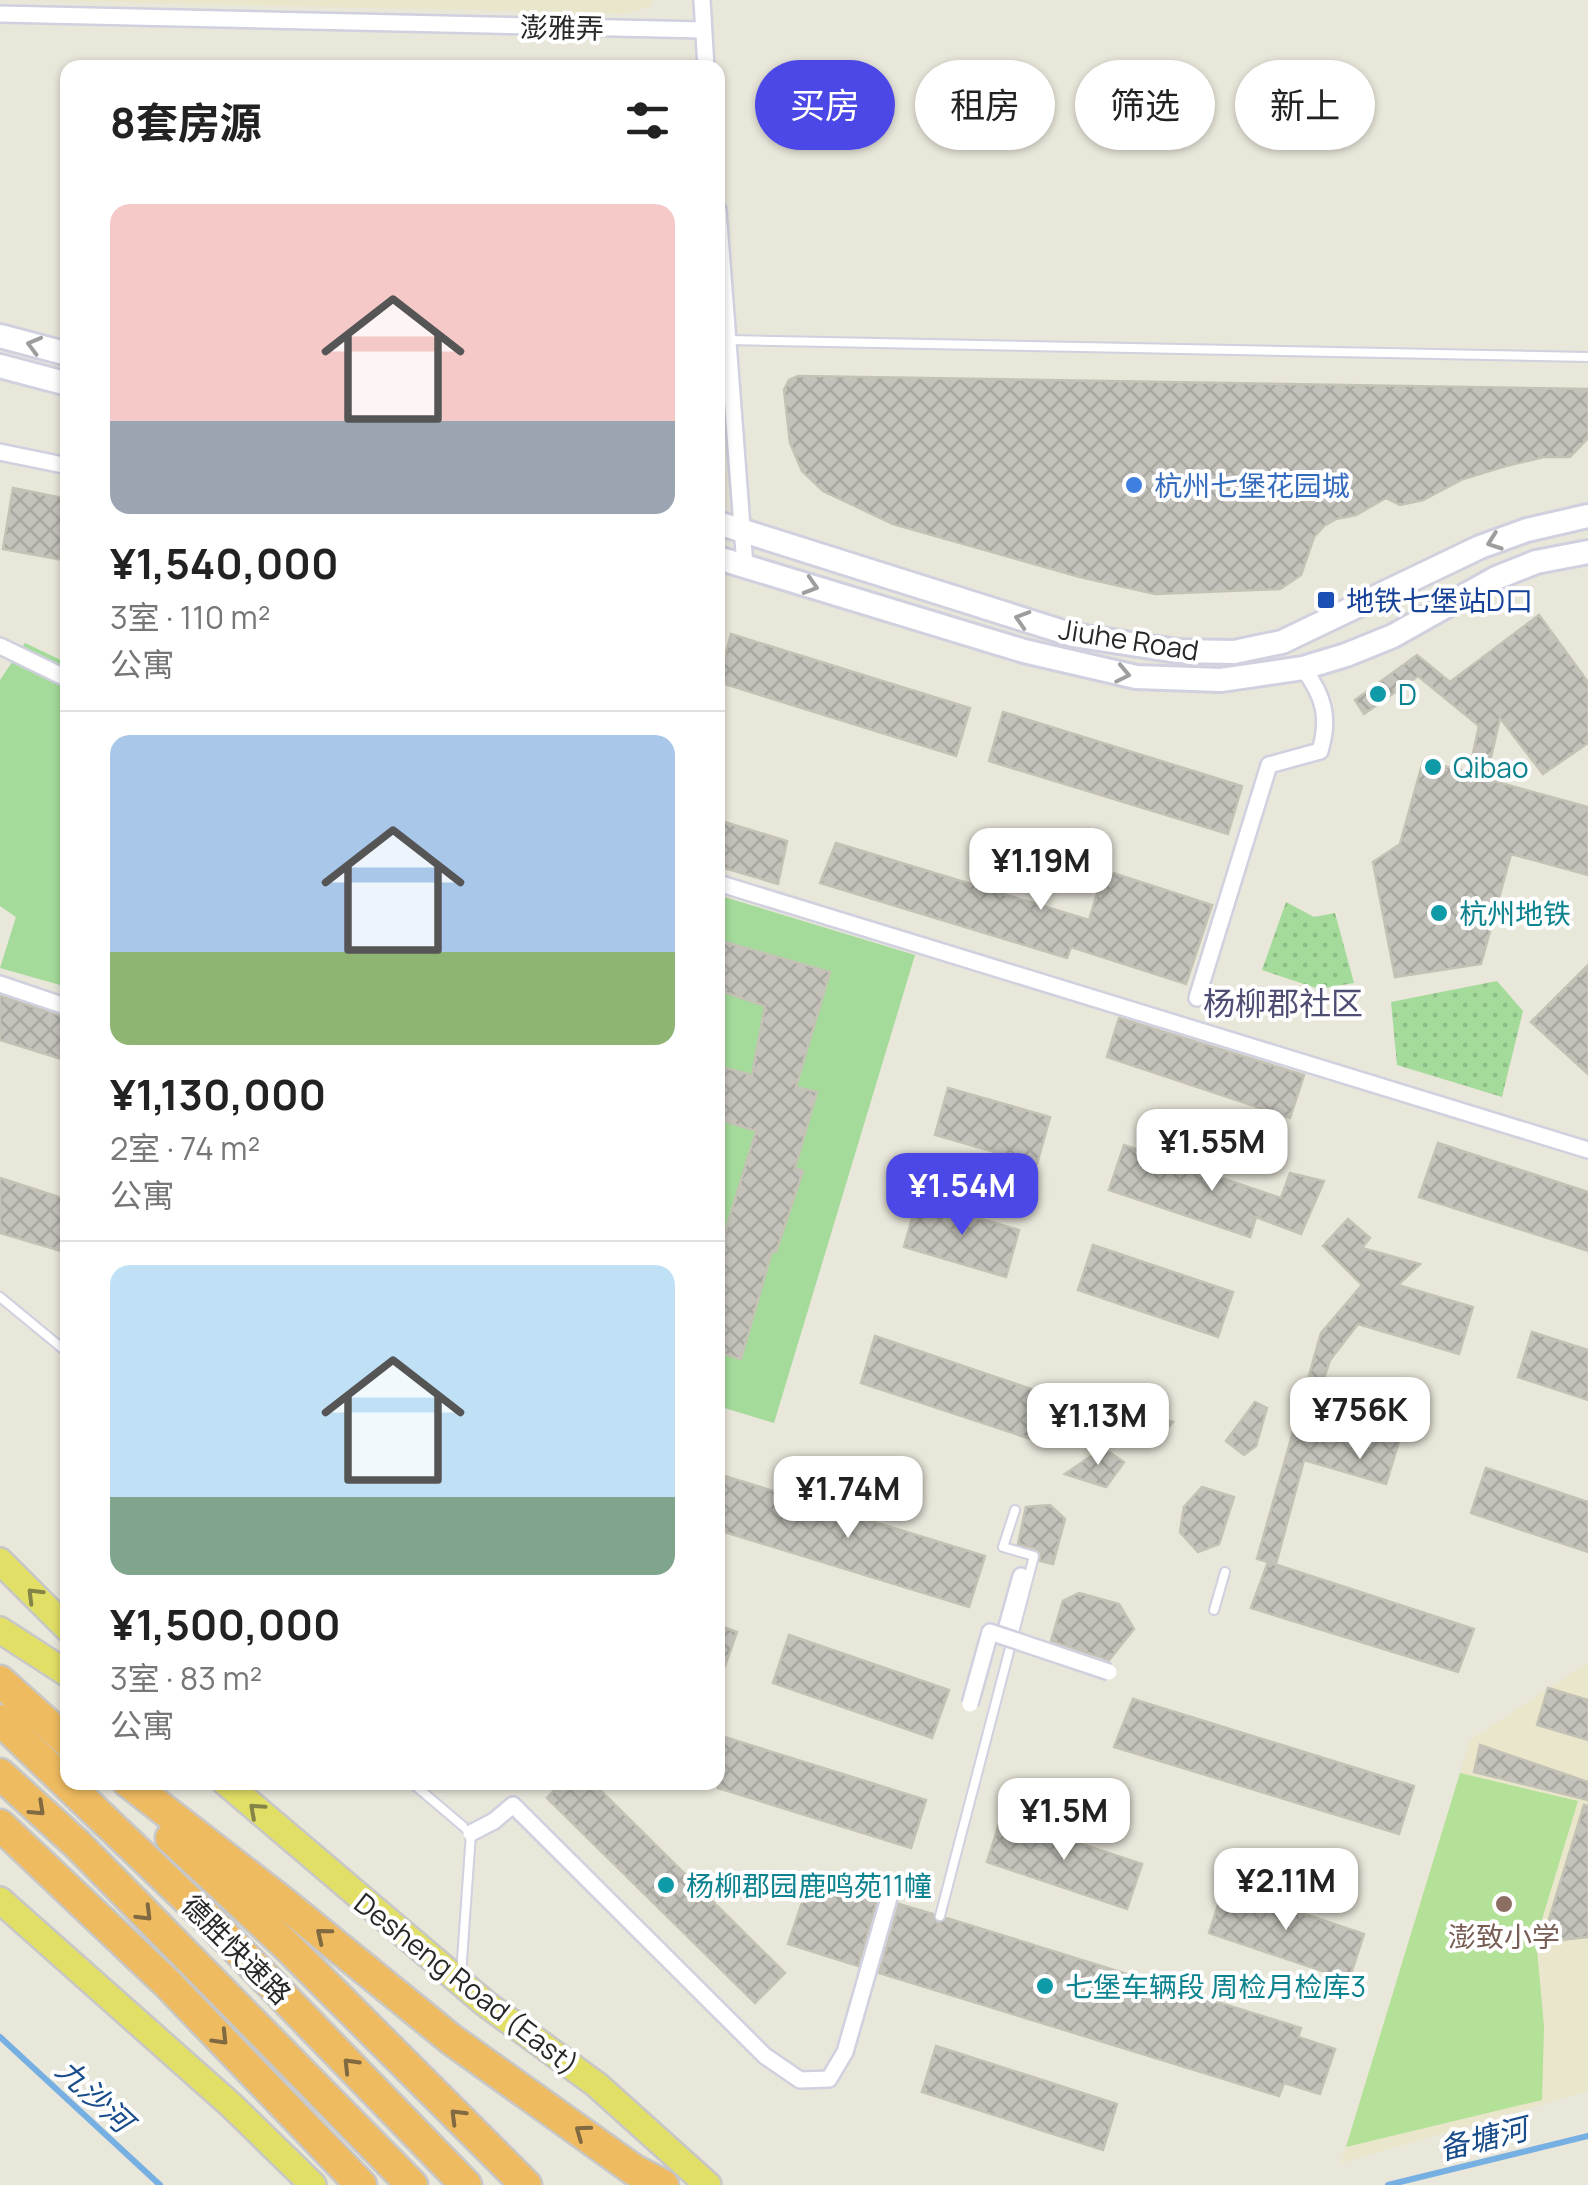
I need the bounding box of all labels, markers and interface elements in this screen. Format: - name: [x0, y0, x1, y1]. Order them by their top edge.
- street label: 澎雅弄: [520, 7, 604, 47]
- chip: 买房: [755, 60, 895, 150]
- chip: 租房: [915, 60, 1055, 150]
- chip: 筛选: [1075, 60, 1215, 150]
- chip: 新上: [1235, 60, 1375, 150]
- text: 8套房源: [110, 93, 262, 151]
- icon: filters: [620, 93, 675, 148]
- icon: home: [303, 269, 483, 449]
- one-way arrow: [26, 336, 43, 357]
- place label: 杭州七堡花园城: [1154, 466, 1350, 504]
- marker: 杭州七堡花园城: [1123, 474, 1145, 496]
- one-way arrow: [1487, 530, 1504, 551]
- text: ¥1,540,000: [110, 534, 339, 592]
- one-way arrow: [802, 574, 819, 595]
- place label: 地铁七堡站D口: [1346, 581, 1533, 619]
- marker: 地铁七堡站D口: [1315, 589, 1337, 611]
- text: 3室 · 110 m²: [110, 595, 271, 639]
- street label: Jiuhe Road: [1056, 609, 1202, 669]
- one-way arrow: [1014, 610, 1031, 631]
- text: 公寓: [110, 642, 174, 686]
- one-way arrow: [1115, 663, 1132, 684]
- place label: D: [1398, 675, 1417, 713]
- marker: D: [1367, 683, 1389, 705]
- place label: Qibao: [1453, 748, 1529, 786]
- marker: Qibao: [1422, 756, 1444, 778]
- icon: home: [303, 800, 483, 980]
- pin: ¥1.19M: [960, 828, 1122, 913]
- text: ¥1.19M: [991, 838, 1091, 882]
- place label: 杭州地铁: [1459, 894, 1571, 932]
- marker: 杭州地铁: [1428, 902, 1450, 924]
- district label: 杨柳郡社区: [1203, 981, 1363, 1025]
- text: ¥1,130,000: [110, 1065, 326, 1123]
- pin: ¥1.55M: [1131, 1109, 1293, 1194]
- text: ¥1.55M: [1159, 1119, 1265, 1163]
- text: 2室 · 74 m²: [110, 1126, 260, 1170]
- pin: ¥1.54M: [881, 1153, 1043, 1238]
- text: ¥1.54M: [908, 1163, 1016, 1207]
- text: 公寓: [110, 1173, 174, 1217]
- icon: home: [303, 1330, 483, 1510]
- pin: ¥756K: [1290, 1377, 1430, 1462]
- pin: ¥1.13M: [1017, 1383, 1179, 1468]
- text: ¥756K: [1312, 1387, 1408, 1431]
- text: ¥1.13M: [1049, 1393, 1147, 1437]
- pin: ¥1.74M: [767, 1456, 929, 1541]
- text: ¥1.74M: [796, 1466, 900, 1510]
- one-way arrow: [27, 1589, 45, 1607]
- text: ¥1,500,000: [110, 1595, 341, 1653]
- text: 3室 · 83 m²: [110, 1656, 262, 1700]
- text: 公寓: [110, 1703, 174, 1747]
- pin: ¥1.5M: [994, 1778, 1134, 1863]
- text: ¥1.5M: [1020, 1788, 1108, 1832]
- one-way arrow: [27, 1797, 45, 1815]
- one-way arrow: [249, 1804, 268, 1822]
- pin: ¥2.11M: [1205, 1848, 1367, 1933]
- text: ¥2.11M: [1236, 1858, 1336, 1902]
- place label: 杨柳郡园鹿鸣苑11幢: [686, 1866, 932, 1904]
- marker: 杨柳郡园鹿鸣苑11幢: [655, 1874, 677, 1896]
- street label: Desheng Road (East): [347, 1884, 587, 2082]
- street label: 德胜快速路: [174, 1886, 300, 2012]
- marker: 澎致小学: [1493, 1893, 1515, 1915]
- one-way arrow: [134, 1902, 152, 1920]
- place label: 澎致小学: [1448, 1917, 1560, 1955]
- one-way arrow: [317, 1929, 335, 1947]
- place label: 七堡车辆段 周检月检库3: [1065, 1967, 1366, 2005]
- marker: 七堡车辆段 周检月检库3: [1034, 1975, 1056, 1997]
- one-way arrow: [209, 2026, 227, 2044]
- water label: 九沙河: [48, 2049, 146, 2144]
- one-way arrow: [344, 2058, 362, 2076]
- water label: 备塘河: [1434, 2106, 1536, 2169]
- one-way arrow: [451, 2110, 469, 2128]
- one-way arrow: [574, 2126, 593, 2145]

